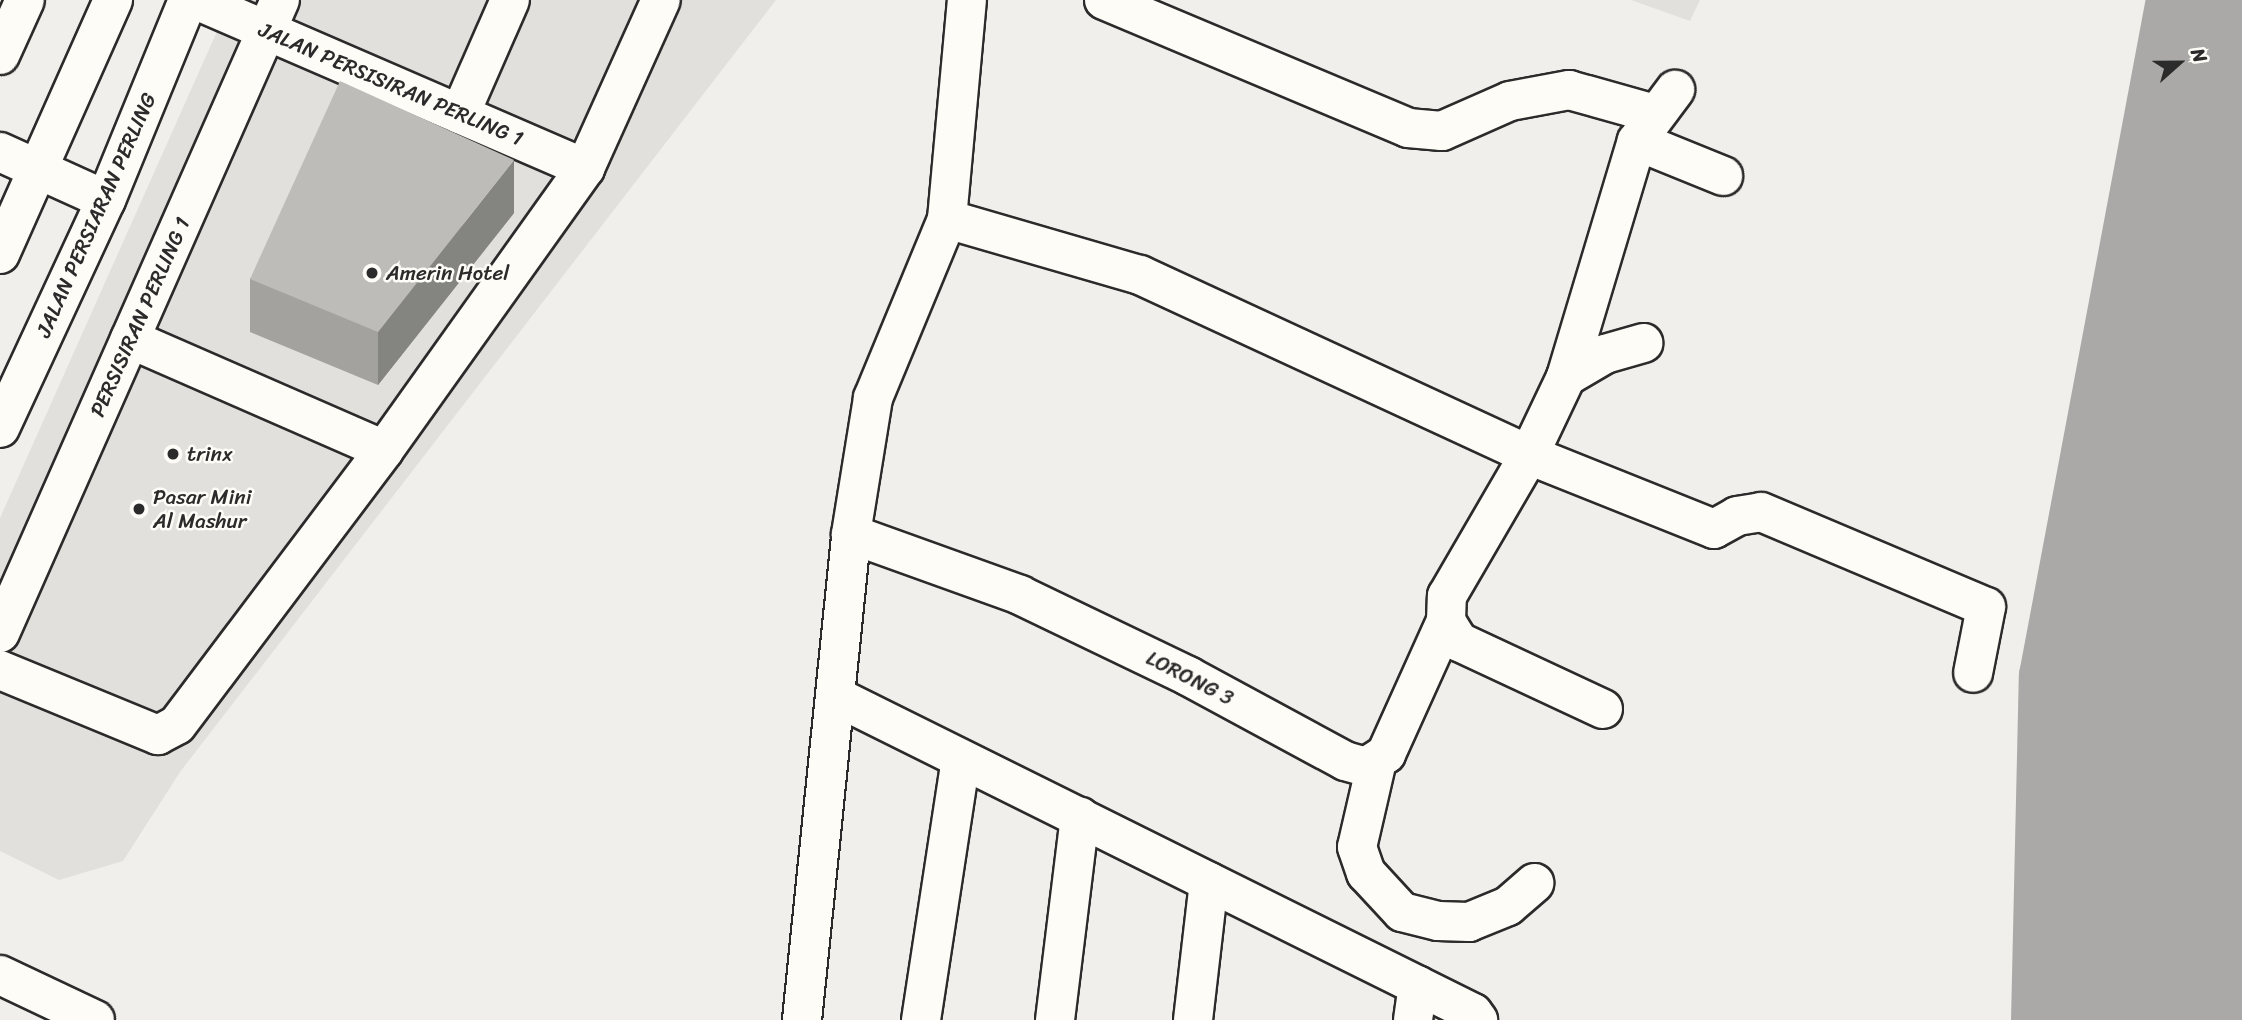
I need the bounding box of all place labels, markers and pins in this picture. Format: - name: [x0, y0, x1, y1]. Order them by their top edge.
- place label: Amerin Hotel: [386, 260, 509, 286]
- marker: Amerin Hotel: [364, 265, 380, 281]
- place label: trinx: [187, 441, 233, 467]
- marker: trinx: [165, 446, 181, 462]
- place label: Pasar Mini Al Mashur: [153, 484, 251, 534]
- marker: Pasar Mini Al Mashur: [131, 501, 147, 517]

